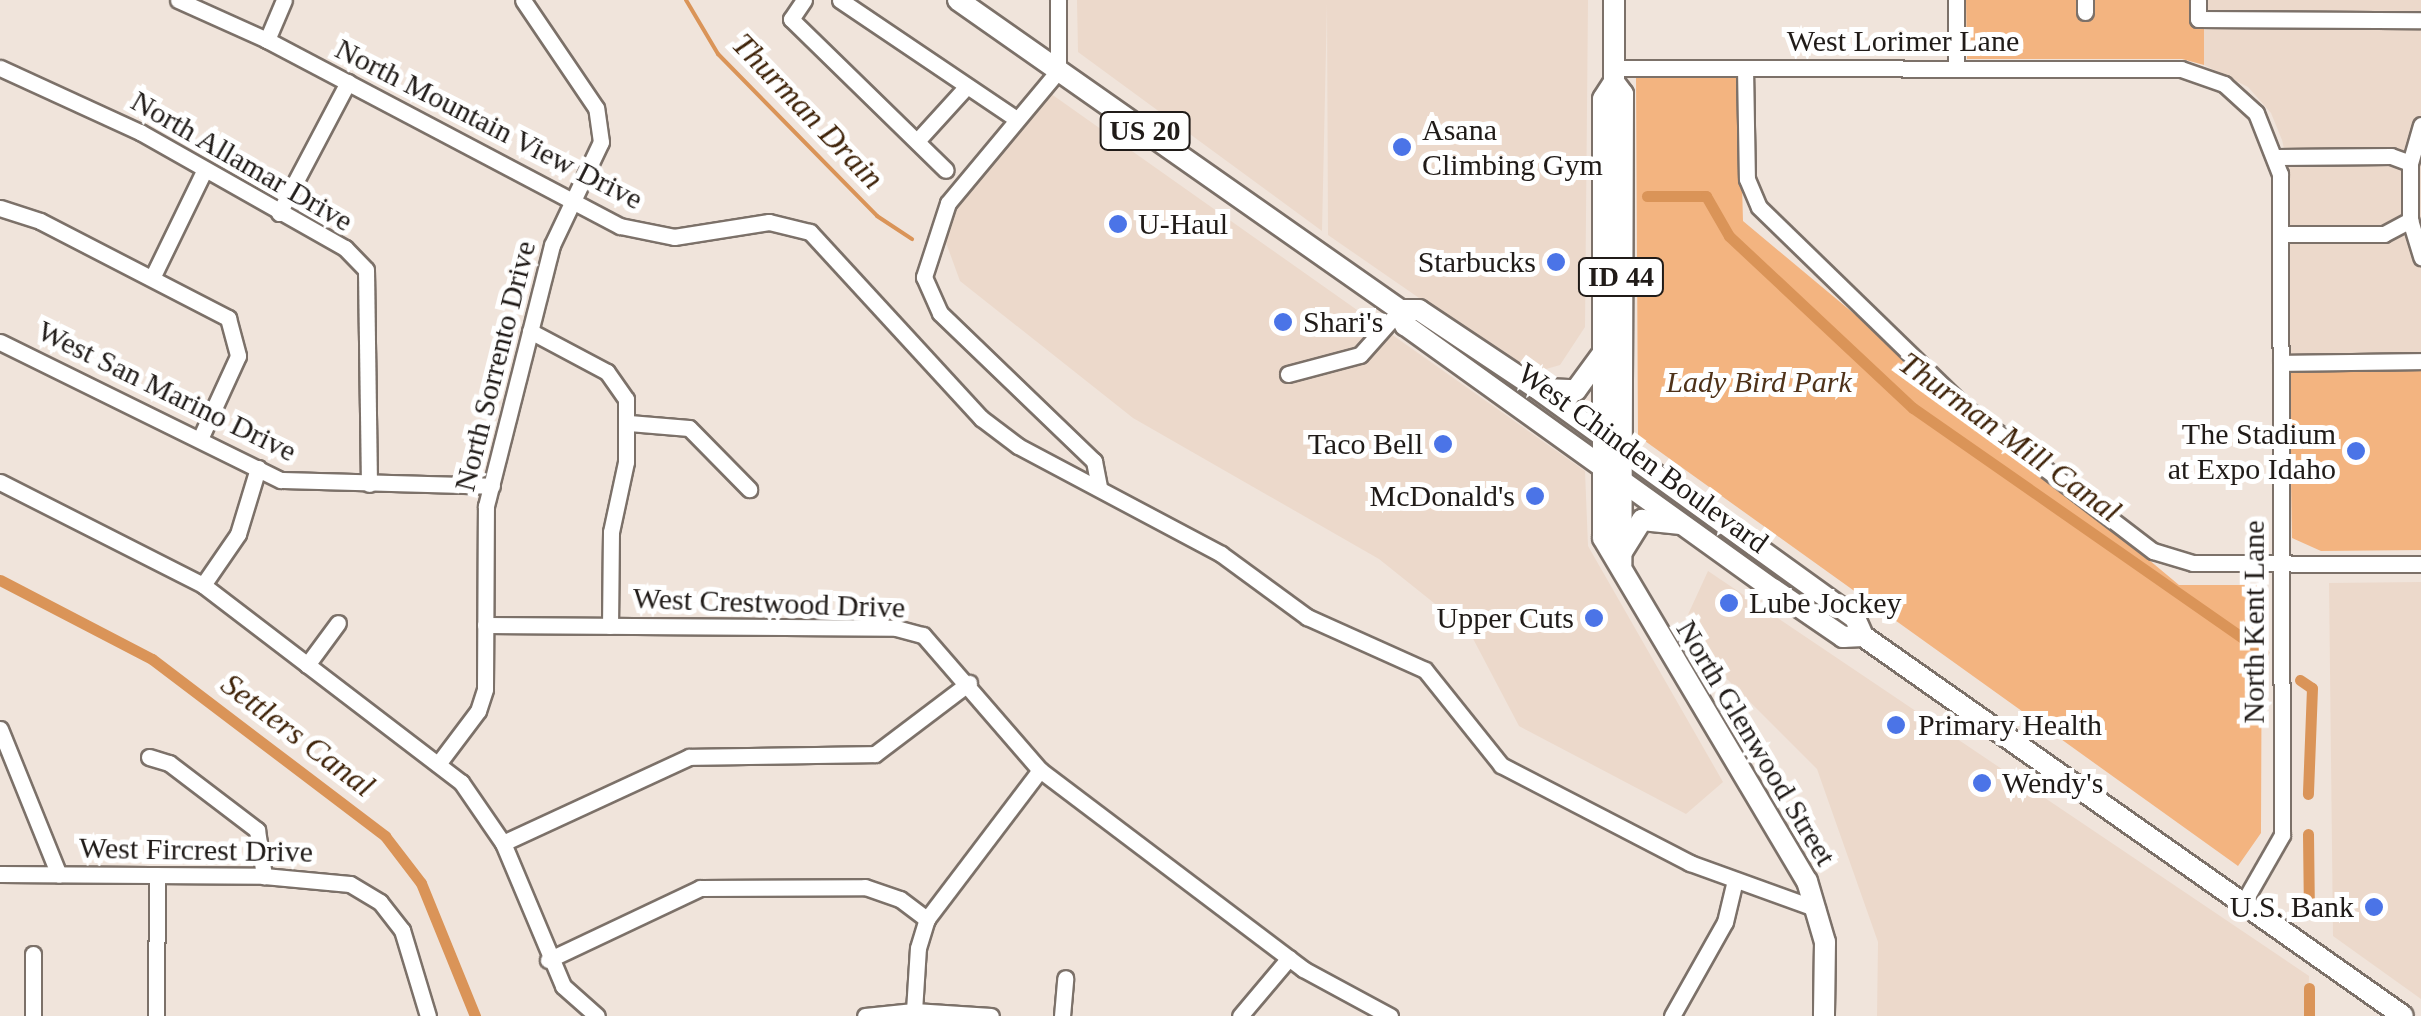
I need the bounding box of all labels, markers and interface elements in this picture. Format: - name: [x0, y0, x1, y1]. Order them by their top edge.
- street label: West Lorimer Lane: [1787, 23, 2019, 59]
- water label: Thurman Drain: [724, 25, 892, 197]
- street label: North Mountain View Drive: [329, 31, 649, 217]
- street label: North Allamar Drive: [124, 83, 360, 239]
- road number: US 20: [1098, 108, 1192, 154]
- place label: Asana Climbing Gym: [1422, 112, 1603, 182]
- marker: Asana Climbing Gym: [1391, 136, 1413, 158]
- place label: U-Haul: [1138, 206, 1228, 242]
- marker: U-Haul: [1107, 213, 1129, 235]
- street label: North Sorrento Drive: [446, 237, 544, 495]
- place label: Starbucks: [1418, 244, 1536, 280]
- marker: Starbucks: [1545, 251, 1567, 273]
- road number: ID 44: [1576, 254, 1666, 300]
- place label: Shari's: [1303, 304, 1383, 340]
- marker: Shari's: [1272, 311, 1294, 333]
- street label: West San Marino Drive: [32, 313, 302, 469]
- water label: Thurman Mill Canal: [1892, 344, 2128, 530]
- street label: West Chinden Boulevard: [1511, 355, 1775, 561]
- park label: Lady Bird Park: [1666, 364, 1852, 400]
- place label: The Stadium at Expo Idaho: [2168, 416, 2336, 486]
- place label: Taco Bell: [1308, 426, 1423, 462]
- marker: Taco Bell: [1432, 433, 1454, 455]
- marker: The Stadium at Expo Idaho: [2345, 440, 2367, 462]
- place label: McDonald's: [1370, 478, 1515, 514]
- marker: McDonald's: [1524, 485, 1546, 507]
- street label: North Kent Lane: [2236, 520, 2272, 724]
- street label: West Crestwood Drive: [632, 580, 906, 626]
- place label: Lube Jockey: [1749, 585, 1901, 621]
- marker: Lube Jockey: [1718, 592, 1740, 614]
- place label: Upper Cuts: [1437, 600, 1574, 636]
- marker: Upper Cuts: [1583, 607, 1605, 629]
- street label: North Glenwood Street: [1668, 614, 1844, 872]
- water label: Settlers Canal: [214, 665, 382, 805]
- place label: Primary Health: [1918, 707, 2102, 743]
- marker: Primary Health: [1883, 712, 1909, 738]
- place label: Wendy's: [2002, 765, 2103, 801]
- marker: Wendy's: [1971, 772, 1993, 794]
- street label: West Fircrest Drive: [79, 830, 313, 870]
- place label: U.S. Bank: [2230, 889, 2354, 925]
- marker: U.S. Bank: [2363, 896, 2385, 918]

